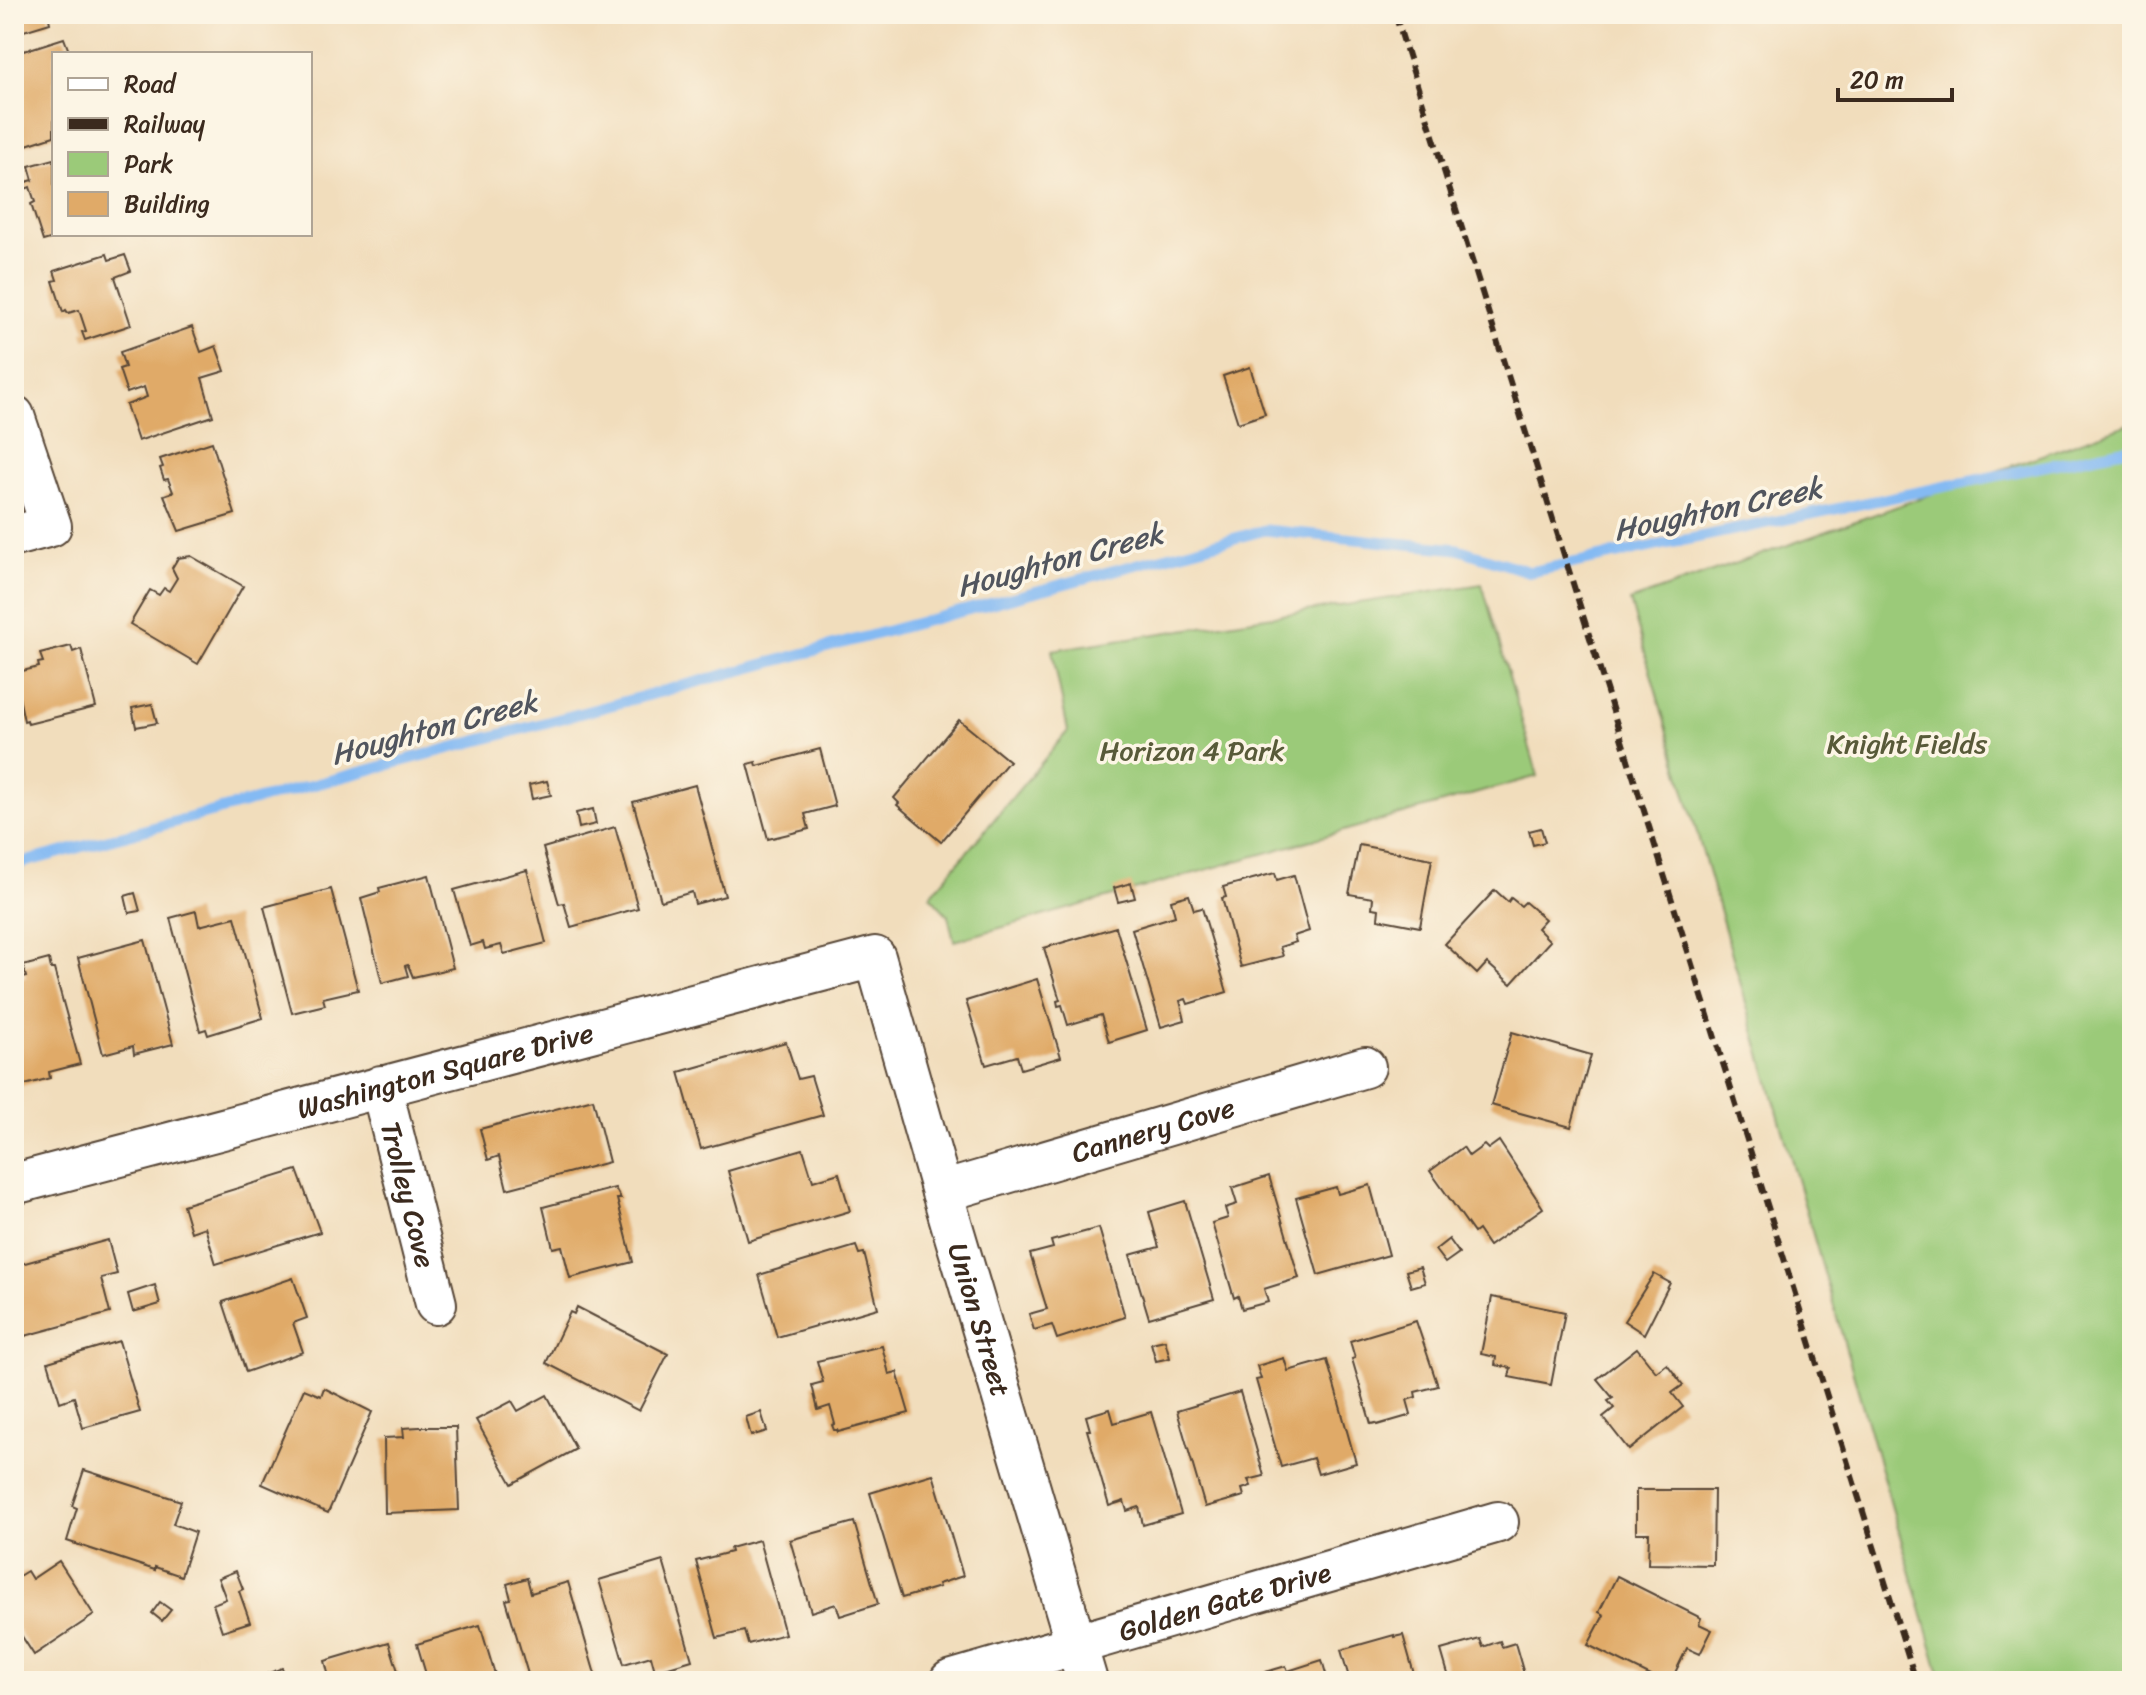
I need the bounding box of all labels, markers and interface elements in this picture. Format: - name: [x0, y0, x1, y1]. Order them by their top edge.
- legend: [52, 52, 312, 236]
- scale bar: [1838, 52, 1952, 102]
- text: 20 m: [1850, 59, 1904, 101]
- text: Road: [124, 63, 178, 105]
- text: Railway: [124, 103, 206, 145]
- text: Park: [124, 143, 173, 185]
- text: Building: [124, 183, 210, 225]
- water label: Houghton Creek: [1609, 460, 1829, 557]
- water label: Houghton Creek: [951, 506, 1171, 614]
- water label: Houghton Creek: [325, 674, 545, 782]
- park label: Knight Fields: [1827, 719, 1987, 768]
- park label: Horizon 4 Park: [1099, 726, 1285, 775]
- street label: Washington Square Drive: [292, 1008, 599, 1133]
- street label: Cannery Cove: [1066, 1083, 1241, 1177]
- street label: Trolley Cove: [366, 1116, 450, 1273]
- street label: Union Street: [933, 1237, 1025, 1403]
- street label: Golden Gate Drive: [1113, 1548, 1337, 1656]

